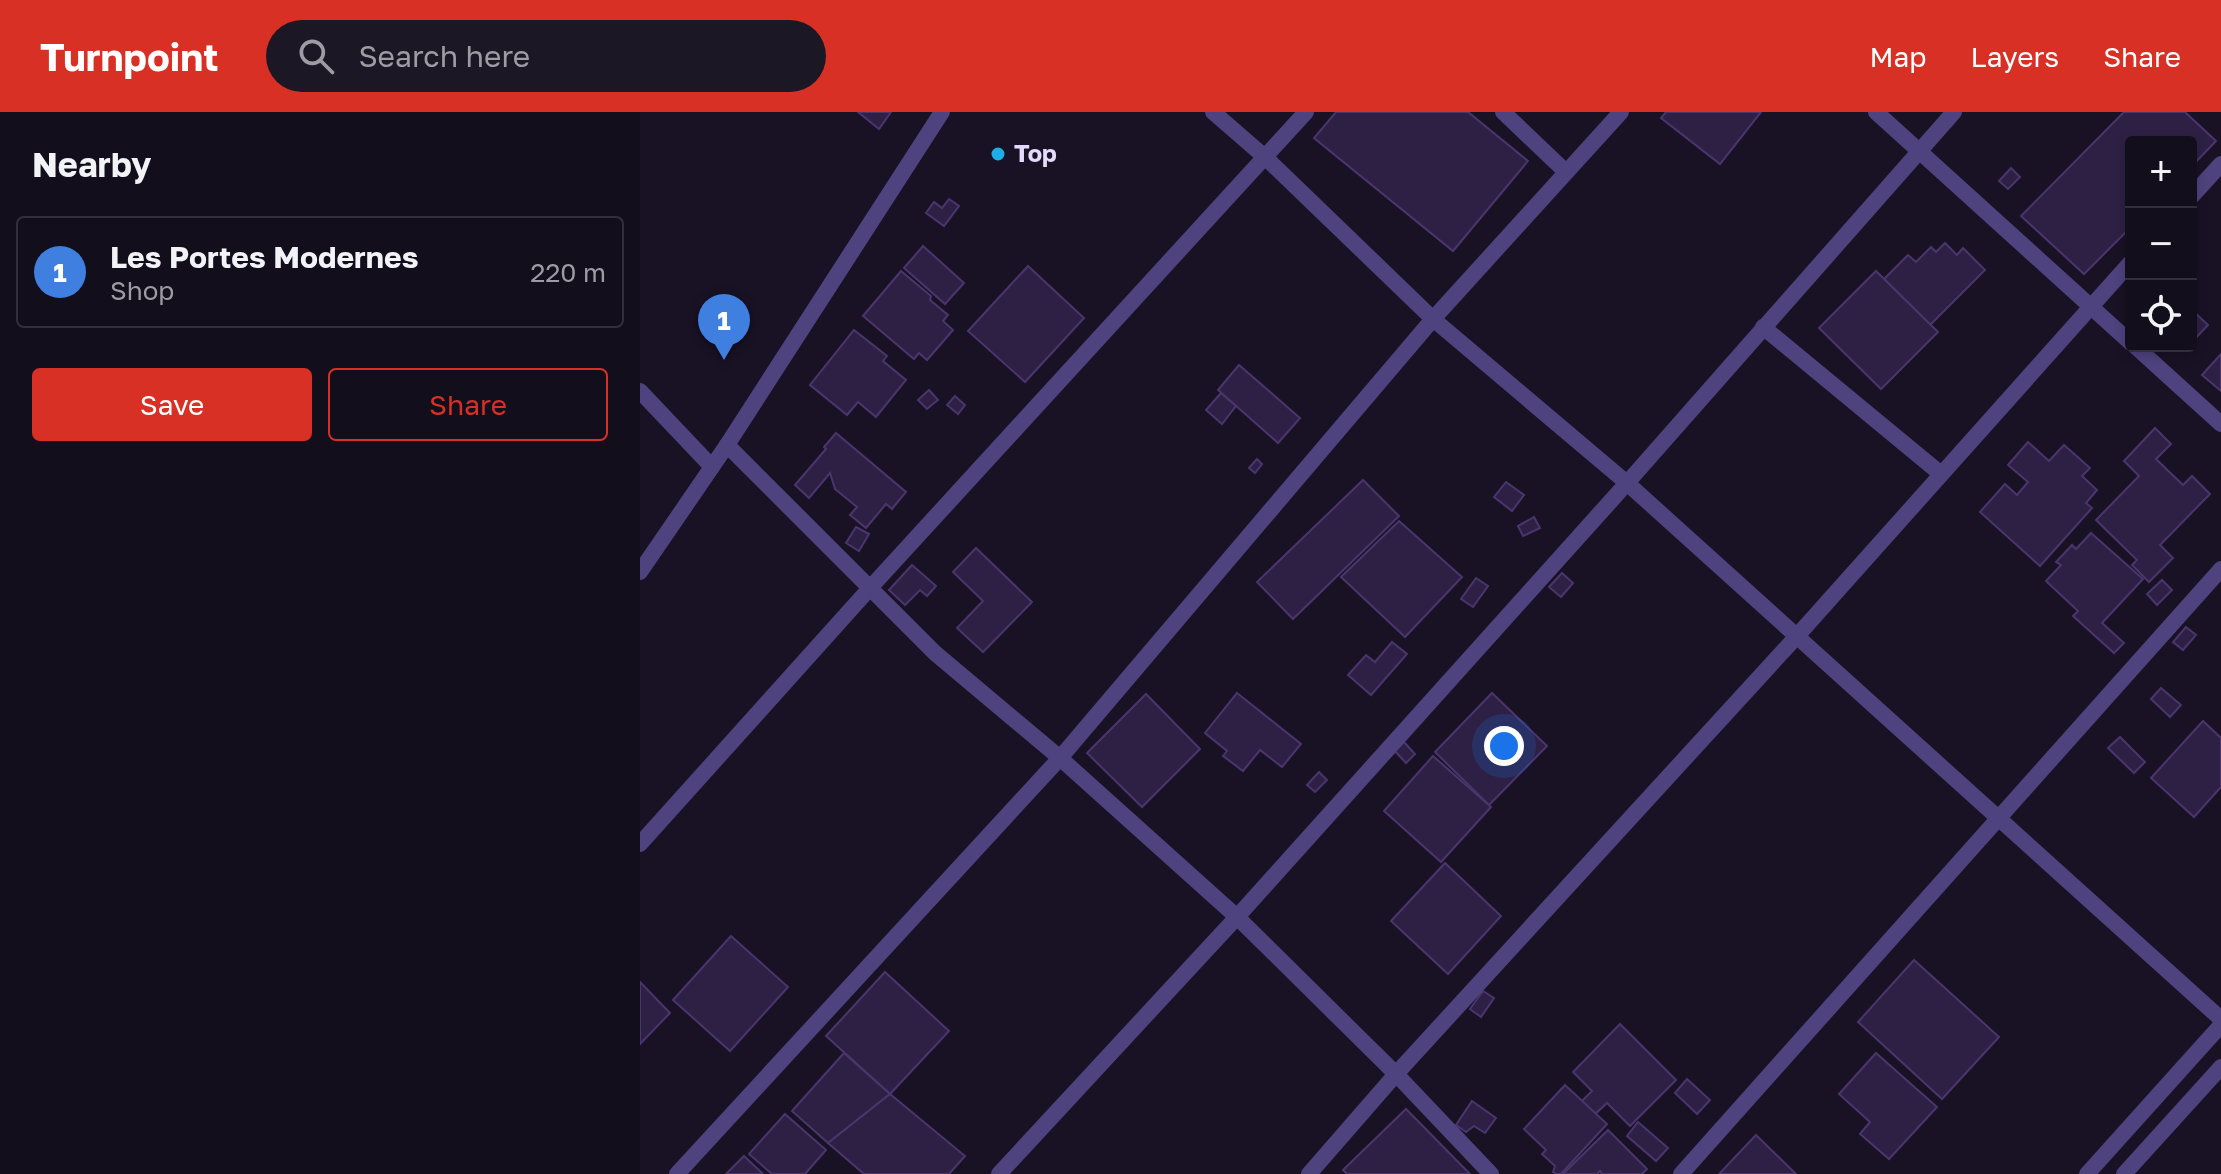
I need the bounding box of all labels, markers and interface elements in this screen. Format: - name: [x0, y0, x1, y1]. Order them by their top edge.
- search box: [266, 20, 826, 92]
- text: Turnpoint: [40, 34, 218, 79]
- icon: search: [294, 34, 338, 78]
- text: Search here: [358, 38, 530, 74]
- text: Map: [1869, 40, 1927, 73]
- text: Layers: [1971, 40, 2059, 73]
- text: Share: [2103, 40, 2181, 73]
- map controls: [2125, 136, 2197, 352]
- button: +: [2125, 136, 2197, 208]
- place label: Top: [1014, 138, 1057, 167]
- text: Nearby: [32, 144, 152, 184]
- marker: Top: [989, 145, 1007, 163]
- button: −: [2125, 208, 2197, 280]
- text: Les Portes Modernes: [110, 239, 418, 275]
- text: 1: [53, 257, 67, 288]
- text: 220 m: [530, 257, 606, 288]
- text: Shop: [110, 275, 174, 306]
- button: locate: [2125, 280, 2197, 352]
- pin: 1: [698, 294, 750, 360]
- button: Save: [32, 368, 312, 441]
- button: Share: [328, 368, 608, 441]
- your location: [1484, 726, 1524, 766]

